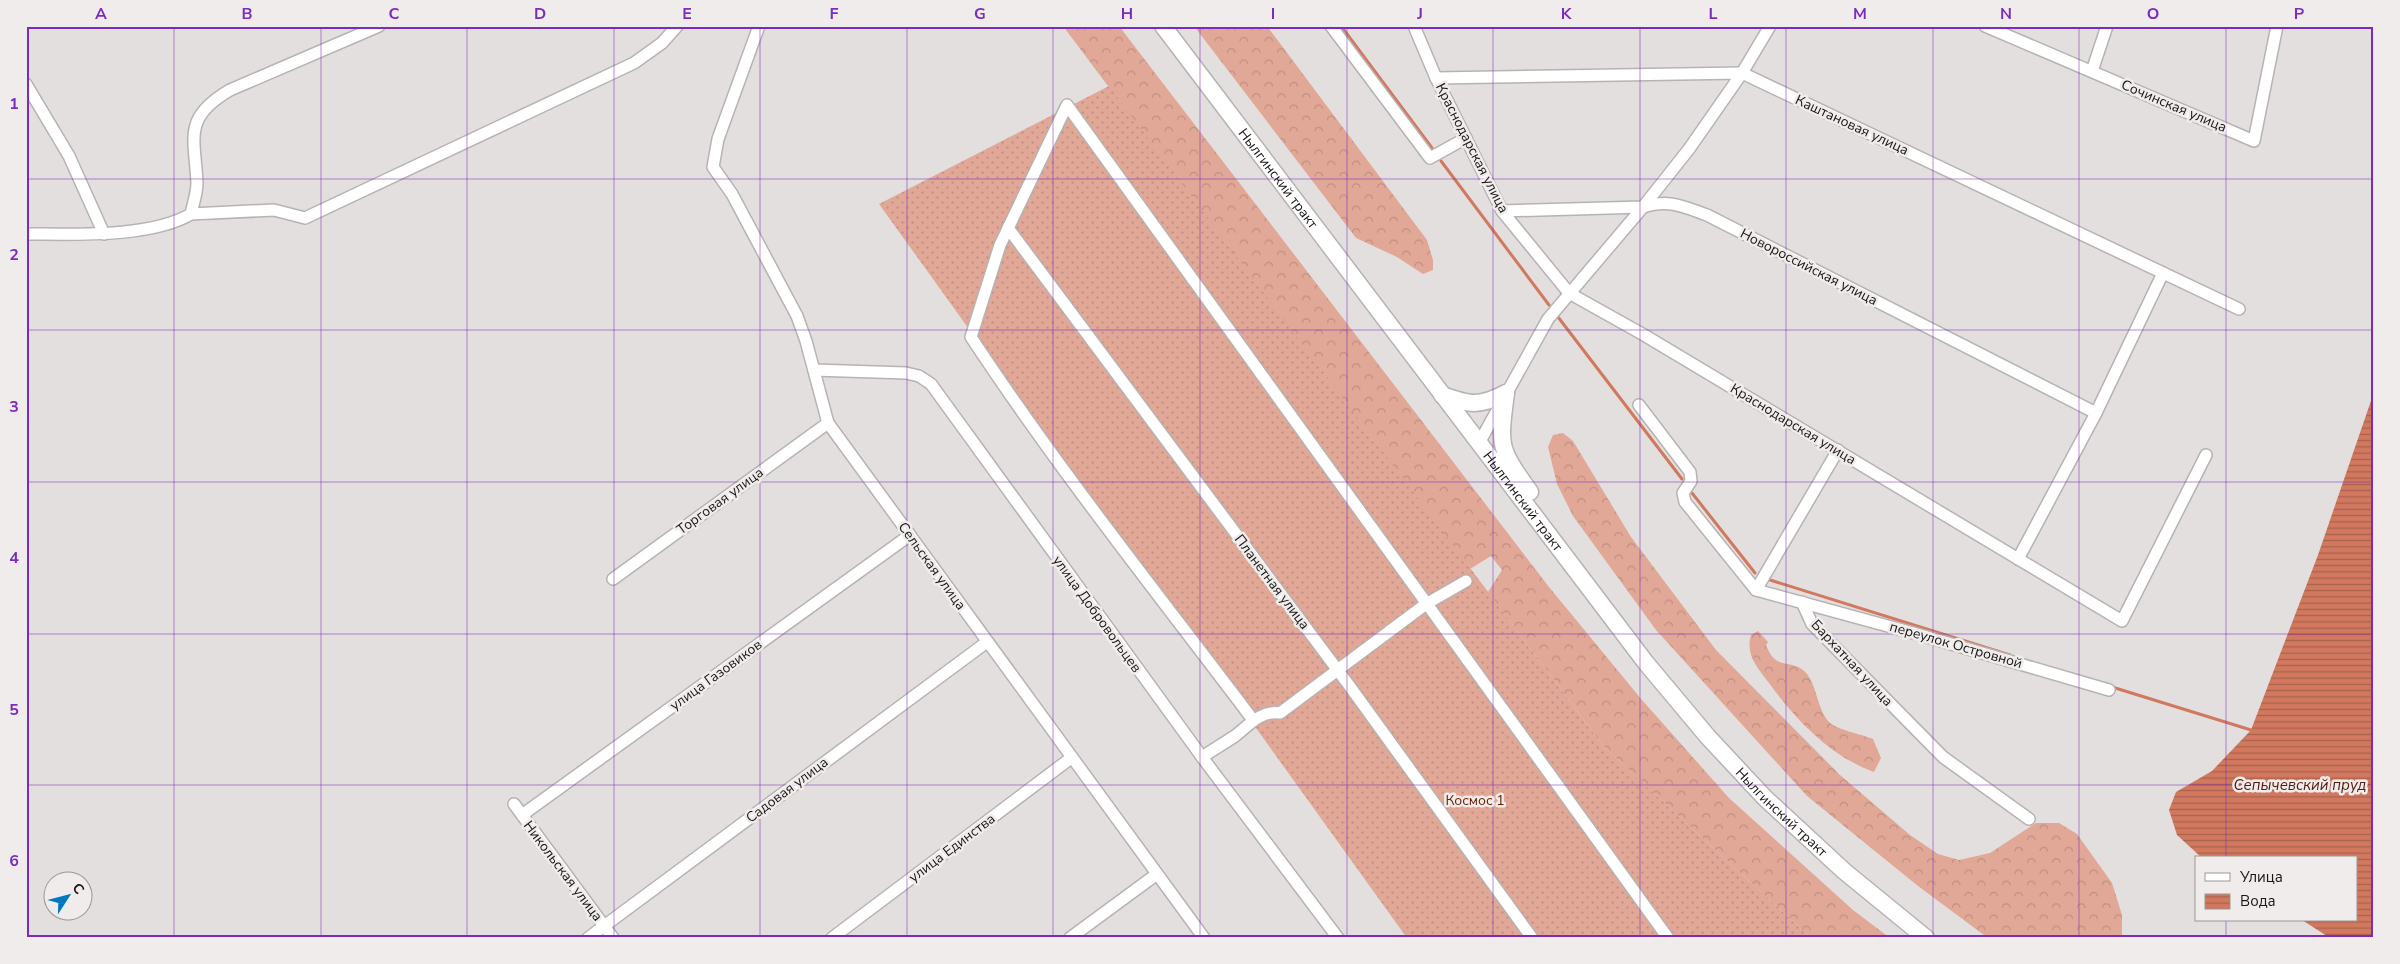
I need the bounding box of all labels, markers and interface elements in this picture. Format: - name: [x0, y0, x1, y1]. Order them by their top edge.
- text: A: [95, 3, 107, 25]
- text: B: [241, 3, 253, 25]
- text: C: [389, 3, 400, 25]
- text: D: [534, 3, 546, 25]
- text: E: [682, 3, 692, 25]
- text: F: [830, 3, 839, 25]
- text: G: [974, 3, 986, 25]
- text: H: [1121, 3, 1133, 25]
- text: I: [1271, 3, 1275, 25]
- text: J: [1416, 3, 1423, 25]
- text: K: [1561, 3, 1573, 25]
- text: L: [1709, 3, 1718, 25]
- text: M: [1853, 3, 1867, 25]
- text: N: [2000, 3, 2012, 25]
- text: O: [2147, 3, 2159, 25]
- text: P: [2294, 3, 2304, 25]
- street label: Сочинская улица: [2118, 75, 2230, 137]
- street label: Краснодарская улица: [1431, 80, 1513, 216]
- street label: Каштановая улица: [1792, 90, 1912, 160]
- text: 1: [9, 93, 19, 115]
- street label: Нылгинский тракт: [1234, 124, 1323, 233]
- street label: Новороссийская улица: [1737, 224, 1881, 310]
- text: 2: [9, 244, 19, 266]
- street label: Краснодарская улица: [1727, 379, 1859, 469]
- text: 3: [9, 396, 19, 418]
- street label: Нылгинский тракт: [1479, 447, 1568, 556]
- street label: Торговая улица: [673, 463, 767, 539]
- street label: Сельская улица: [894, 518, 970, 614]
- street label: Планетная улица: [1230, 531, 1314, 633]
- text: 4: [9, 547, 19, 569]
- street label: улица Добровольцев: [1048, 552, 1146, 677]
- street label: Бархатная улица: [1807, 616, 1897, 710]
- street label: переулок Островной: [1887, 617, 2025, 673]
- street label: улица Газовиков: [666, 635, 766, 715]
- text: 5: [9, 699, 19, 721]
- street label: Садовая улица: [742, 753, 832, 827]
- street label: Нылгинский тракт: [1731, 763, 1832, 861]
- water label: Сепычевский пруд: [2234, 775, 2367, 795]
- park label: Космос 1: [1445, 791, 1505, 810]
- street label: улица Единства: [905, 809, 999, 887]
- street label: Никольская улица: [519, 817, 607, 925]
- text: 6: [9, 850, 19, 872]
- legend: [2195, 856, 2358, 922]
- text: Улица: [2239, 867, 2283, 887]
- north arrow: [42, 872, 92, 922]
- text: С: [68, 879, 89, 898]
- text: Вода: [2240, 891, 2276, 911]

